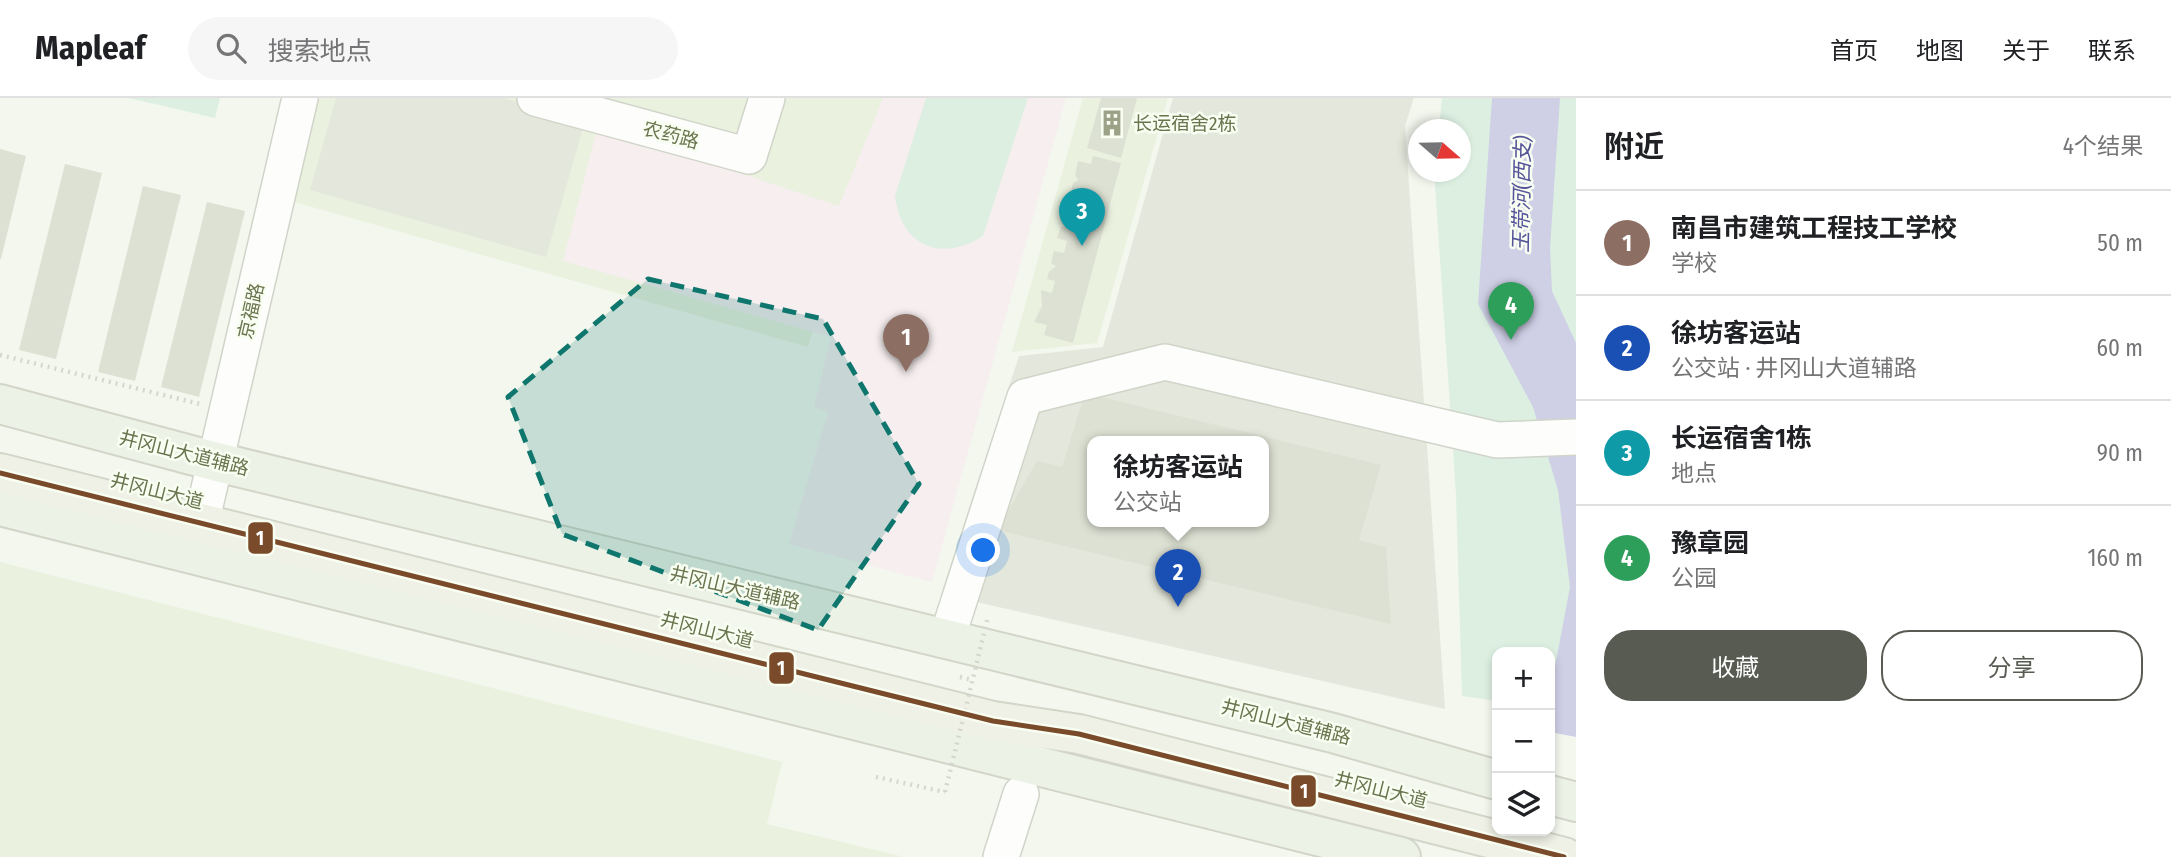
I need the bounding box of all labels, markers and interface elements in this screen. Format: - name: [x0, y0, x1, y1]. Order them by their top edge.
- search box: [188, 17, 678, 80]
- text: Mapleaf: [35, 28, 146, 68]
- icon: search: [212, 29, 250, 67]
- text: 搜索地点: [268, 36, 372, 67]
- text: 首页: [1830, 37, 1878, 65]
- text: 地图: [1916, 37, 1964, 65]
- text: 关于: [2002, 37, 2050, 65]
- text: 联系: [2088, 37, 2136, 65]
- building icon: 长运宿舍2栋: [1097, 108, 1127, 138]
- place label: 长运宿舍2栋: [1133, 112, 1236, 135]
- street label: 农药路: [640, 117, 702, 153]
- north arrow: [1408, 119, 1471, 182]
- text: 附近: [1604, 129, 1664, 165]
- text: 4个结果: [2063, 132, 2143, 160]
- water label: 玉带河(西支): [1508, 135, 1536, 253]
- pin: 3: [1059, 188, 1105, 246]
- text: 南昌市建筑工程技工学校: [1671, 213, 1957, 244]
- text: 1: [1622, 229, 1632, 257]
- text: 50 m: [2097, 229, 2143, 257]
- text: 学校: [1671, 249, 1717, 277]
- street label: 京福路: [233, 281, 269, 341]
- pin: 4: [1488, 282, 1534, 340]
- pin: 1: [883, 314, 929, 372]
- text: 徐坊客运站: [1671, 318, 1801, 349]
- text: 2: [1622, 334, 1632, 362]
- text: 60 m: [2097, 334, 2143, 362]
- text: 公交站 · 井冈山大道辅路: [1671, 354, 1917, 382]
- text: 长运宿舍1栋: [1671, 423, 1812, 454]
- street label: 井冈山大道辅路: [117, 426, 251, 480]
- popup: [1087, 436, 1269, 527]
- text: 3: [1622, 439, 1632, 467]
- text: 90 m: [2097, 439, 2143, 467]
- text: 徐坊客运站: [1113, 452, 1243, 483]
- text: 地点: [1671, 459, 1717, 487]
- street label: 井冈山大道: [108, 468, 206, 514]
- text: 公交站: [1113, 488, 1182, 516]
- line badge: 1: [247, 521, 274, 555]
- text: 1: [256, 527, 264, 550]
- text: 豫章园: [1671, 528, 1749, 559]
- your location: [966, 533, 1000, 567]
- text: 4: [1621, 544, 1633, 572]
- text: 160 m: [2088, 544, 2143, 572]
- pin: 2: [1155, 549, 1201, 607]
- street label: 井冈山大道辅路: [668, 562, 802, 614]
- text: 公园: [1671, 564, 1717, 592]
- street label: 井冈山大道: [658, 607, 756, 653]
- button: 收藏: [1604, 630, 1867, 701]
- button: 分享: [1881, 630, 2143, 701]
- map controls: [1492, 647, 1555, 836]
- button: +: [1492, 647, 1555, 710]
- line badge: 1: [768, 651, 795, 685]
- text: 1: [777, 657, 785, 680]
- street label: 井冈山大道辅路: [1219, 695, 1353, 749]
- button: −: [1492, 710, 1555, 773]
- street label: 井冈山大道: [1332, 767, 1430, 813]
- button: layers: [1492, 773, 1555, 836]
- line badge: 1: [1290, 774, 1317, 808]
- text: 1: [1300, 780, 1308, 803]

